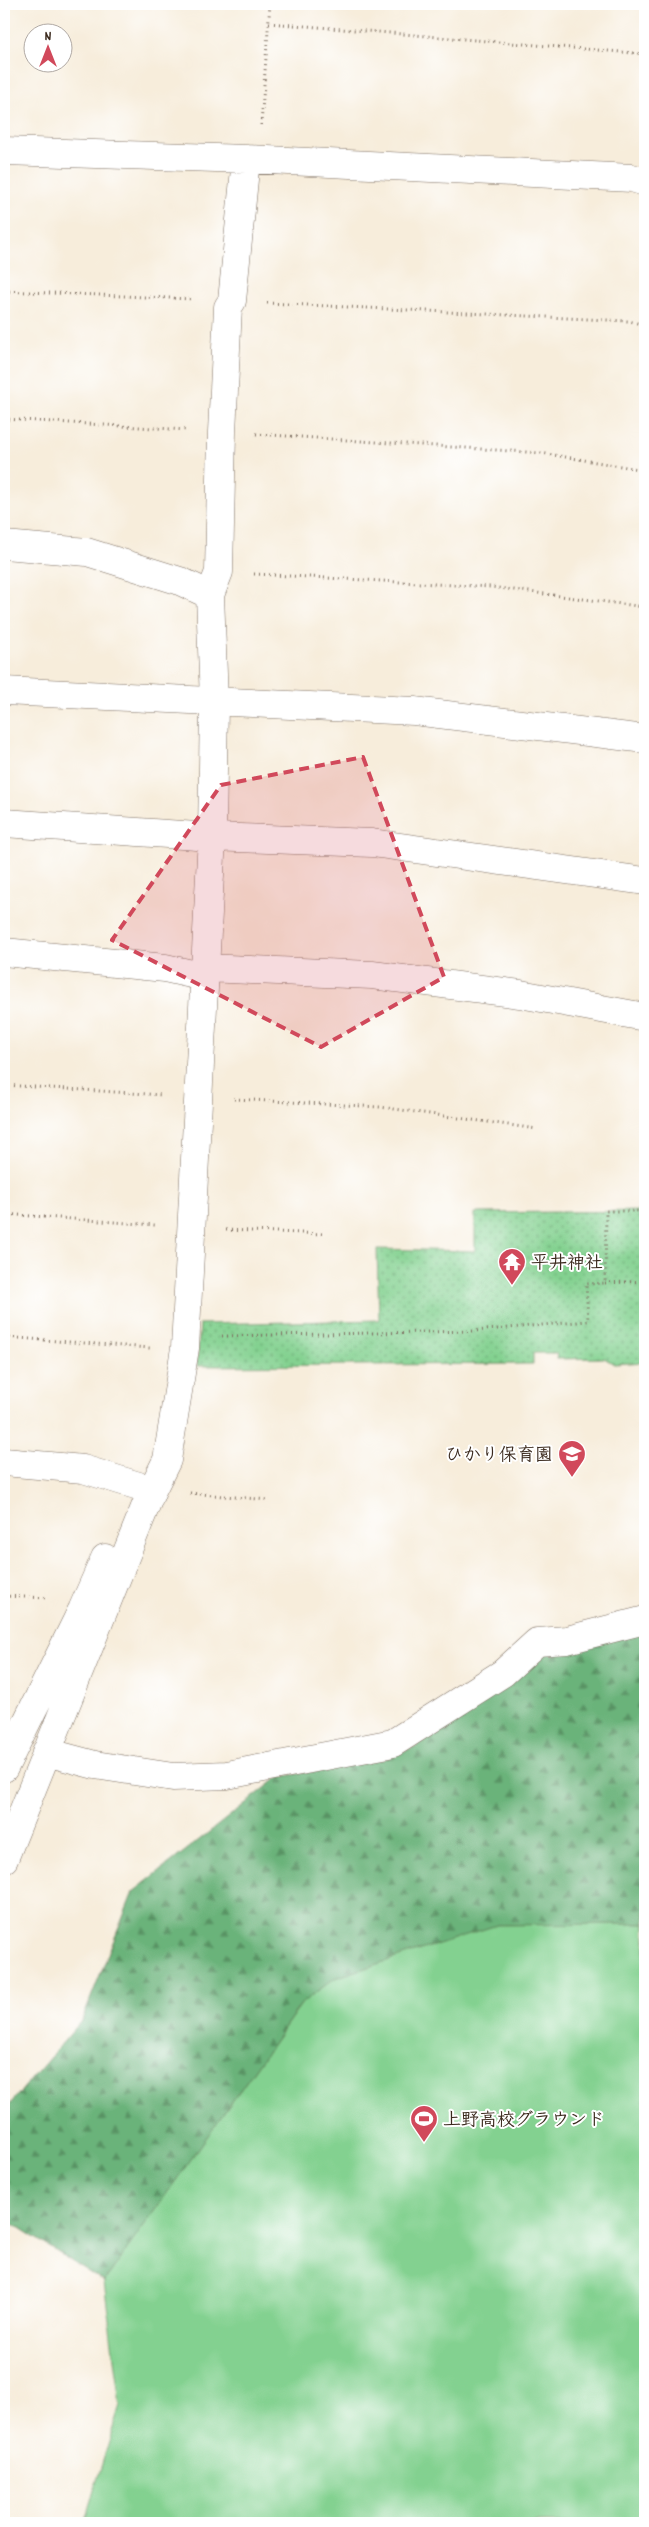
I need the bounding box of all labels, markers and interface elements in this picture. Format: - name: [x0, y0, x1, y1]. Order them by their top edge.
- north arrow: [22, 22, 72, 72]
- text: N: [45, 27, 52, 47]
- temple icon: 平井神社: [497, 1247, 527, 1286]
- place label: 平井神社: [531, 1252, 603, 1277]
- school or university icon: ひかり保育園: [557, 1439, 587, 1478]
- place label: ひかり保育園: [445, 1444, 553, 1469]
- sports icon: 上野高校グラウンド: [409, 2104, 439, 2143]
- place label: 上野高校グラウンド: [443, 2109, 605, 2134]

